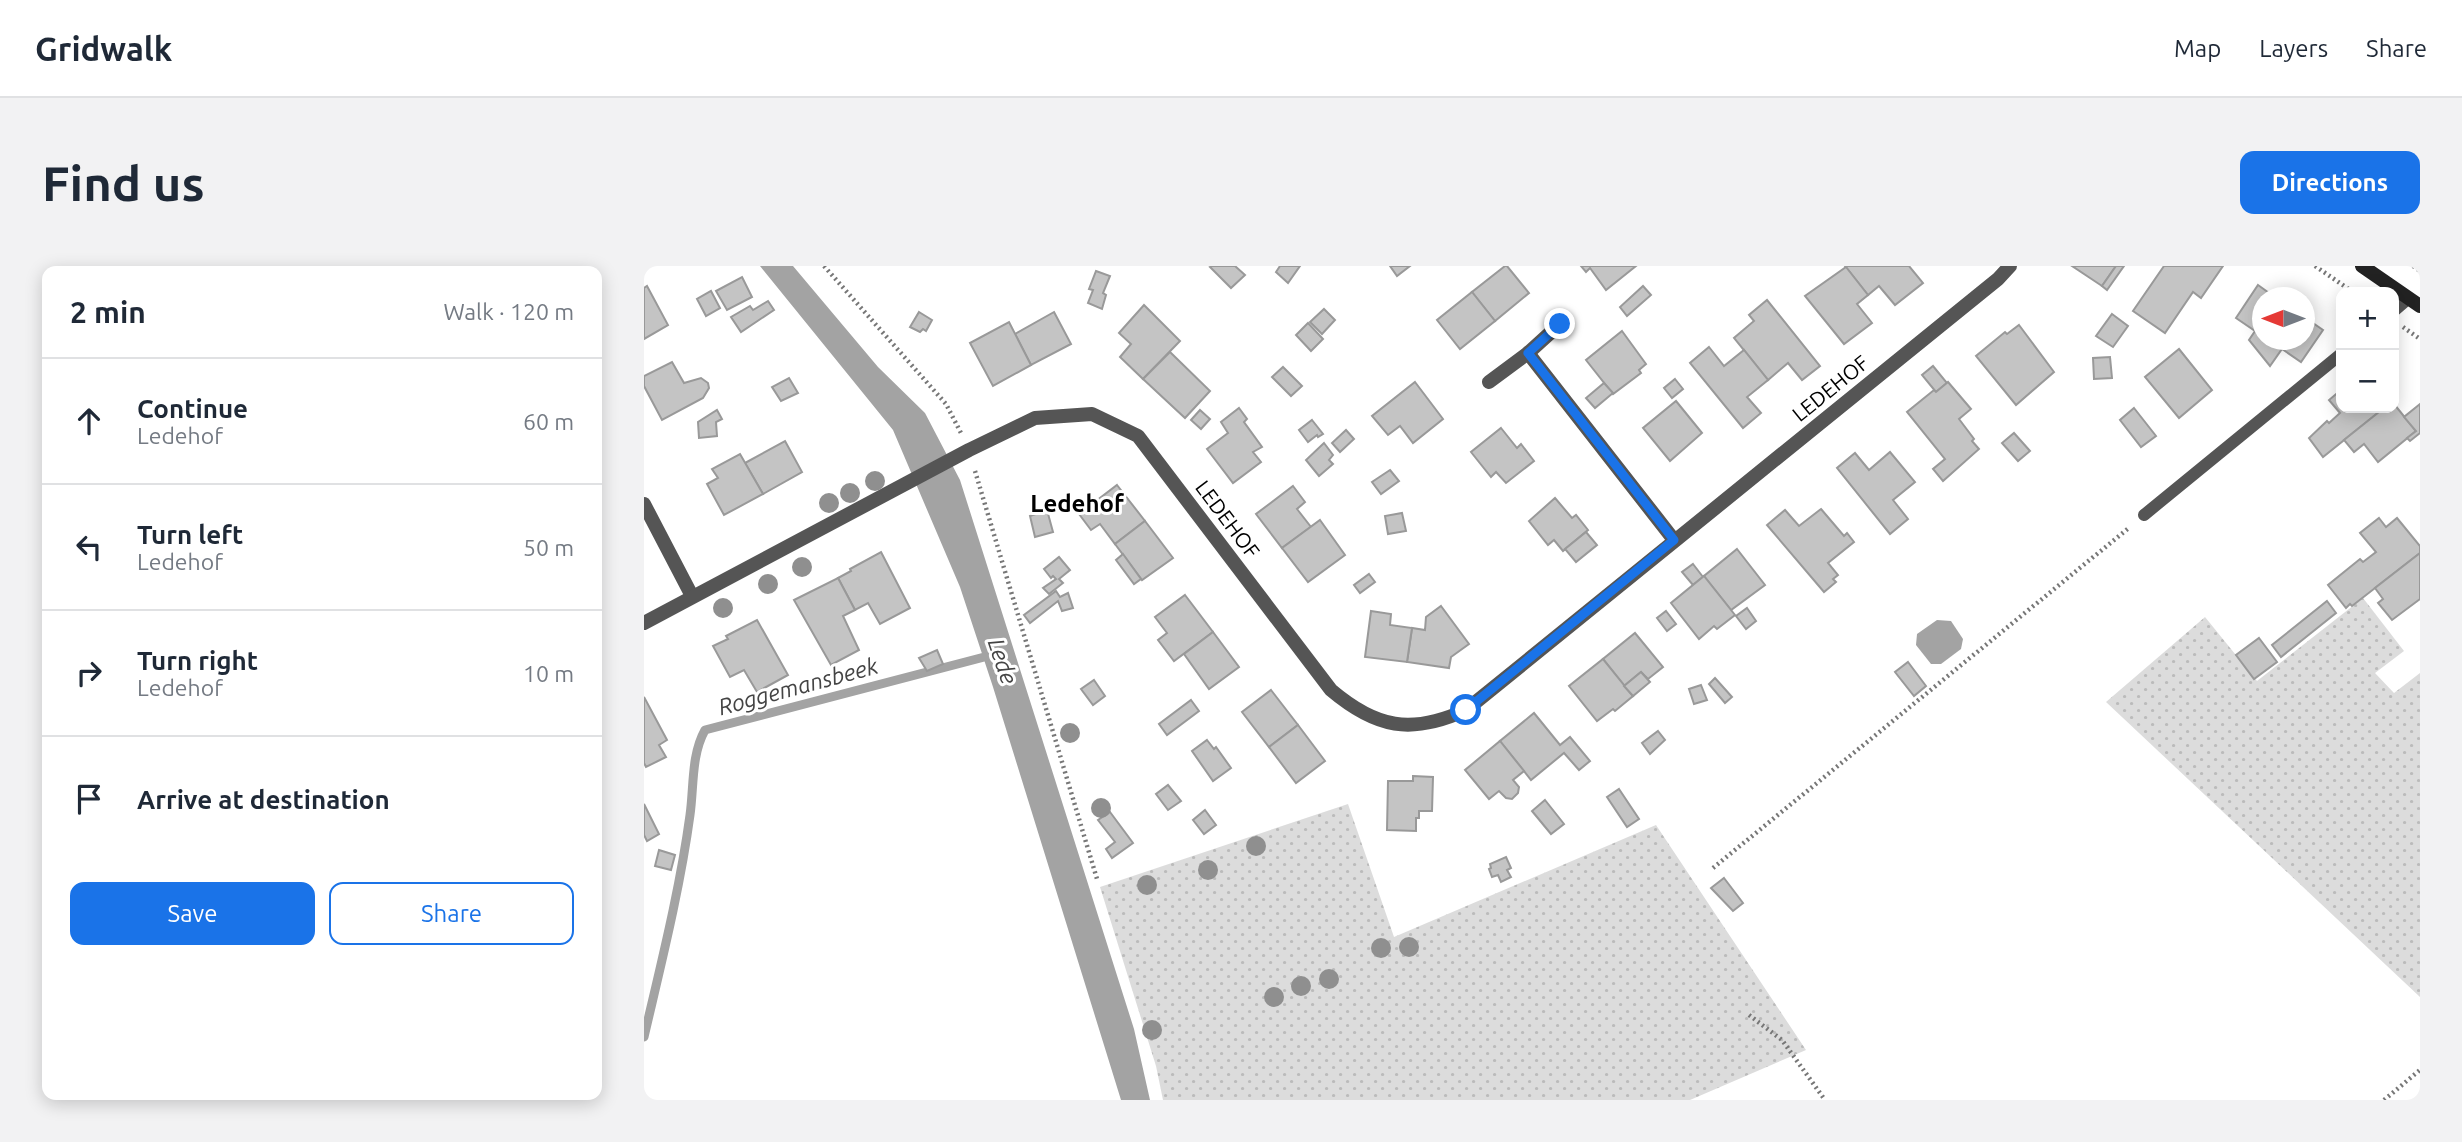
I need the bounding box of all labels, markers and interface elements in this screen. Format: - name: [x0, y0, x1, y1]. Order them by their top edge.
- text: Gridwalk: [35, 30, 172, 67]
- text: Map: [2174, 35, 2221, 62]
- text: Layers: [2259, 35, 2328, 62]
- text: Share: [2366, 35, 2427, 62]
- button: Directions: [2240, 151, 2420, 214]
- text: Find us: [42, 155, 205, 210]
- north arrow: [2252, 287, 2315, 350]
- map controls: [2336, 287, 2399, 413]
- button: +: [2336, 287, 2399, 350]
- text: 2 min: [70, 295, 146, 329]
- text: Walk · 120 m: [443, 299, 574, 324]
- route end: [1544, 308, 1575, 339]
- street label: LEDEHOF: [1787, 350, 1873, 426]
- button: −: [2336, 350, 2399, 413]
- text: Continue: [137, 394, 248, 423]
- icon: ahead: [70, 402, 108, 440]
- text: 60 m: [523, 409, 574, 434]
- text: Ledehof: [137, 423, 223, 448]
- street label: LEDEHOF: [1191, 475, 1265, 563]
- district label: Ledehof: [1030, 490, 1125, 517]
- text: Turn left: [137, 520, 243, 549]
- icon: left: [70, 528, 108, 566]
- text: 50 m: [523, 535, 574, 560]
- text: Ledehof: [137, 549, 223, 574]
- water label: Lede: [984, 635, 1022, 687]
- text: Turn right: [137, 646, 258, 675]
- water label: Roggemansbeek: [715, 653, 881, 719]
- icon: right: [70, 654, 108, 692]
- text: 10 m: [523, 661, 574, 686]
- text: Ledehof: [137, 675, 223, 700]
- route start: [1450, 694, 1481, 725]
- icon: arrive: [70, 780, 108, 818]
- text: Arrive at destination: [137, 785, 390, 814]
- button: Save: [70, 882, 315, 945]
- button: Share: [329, 882, 574, 945]

